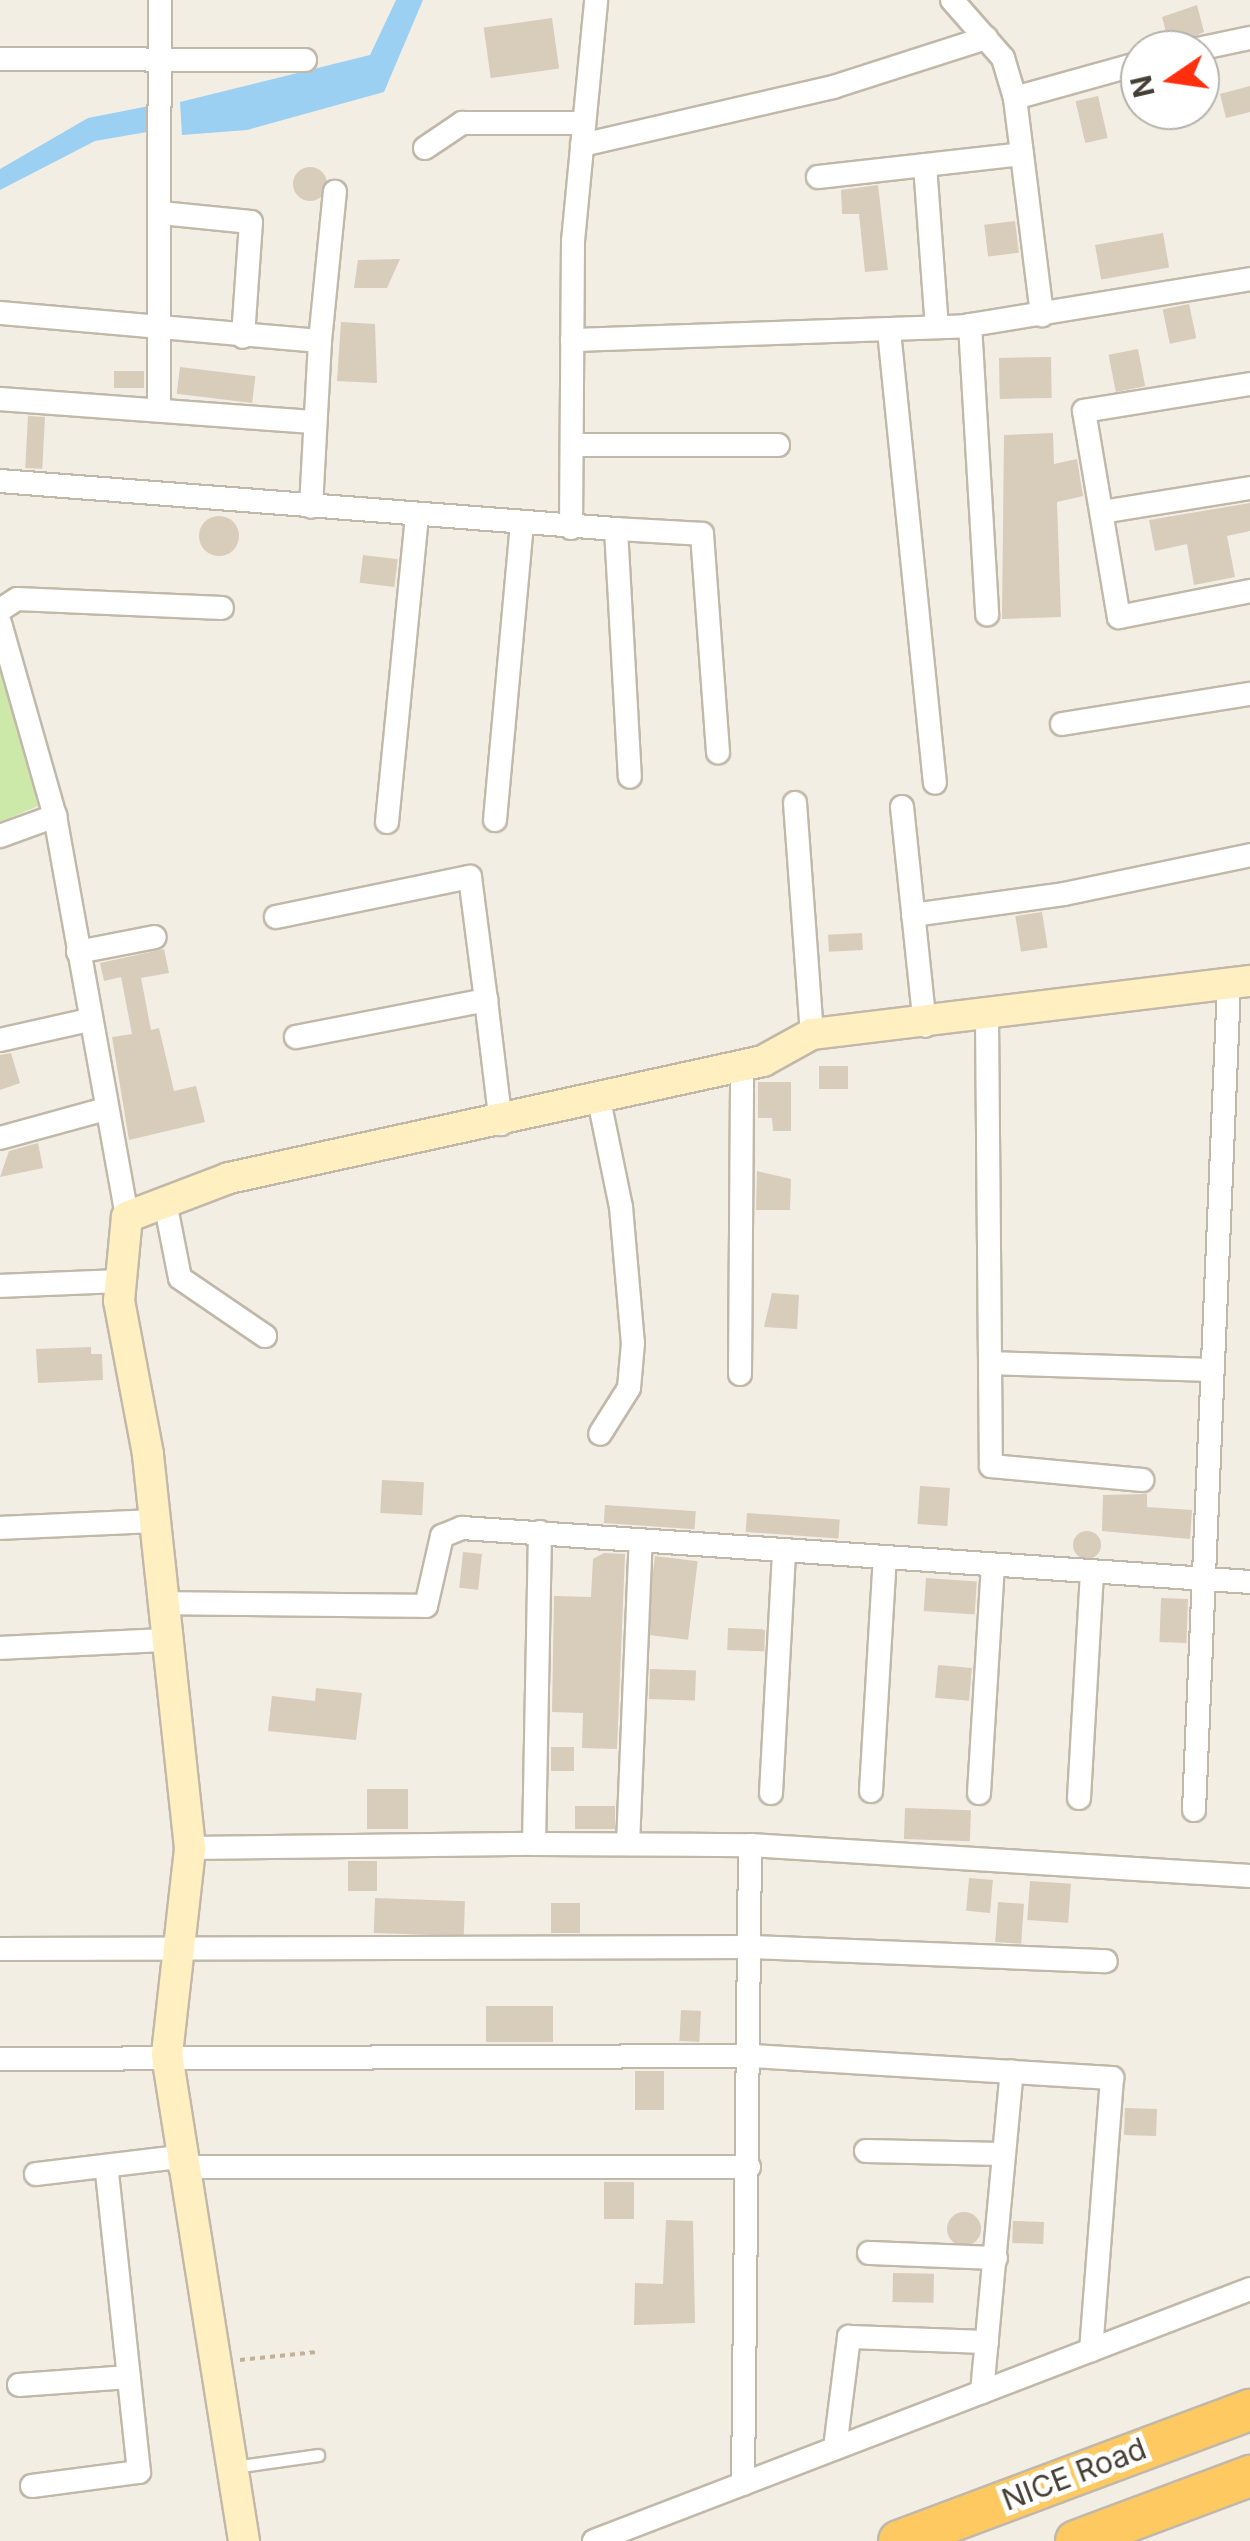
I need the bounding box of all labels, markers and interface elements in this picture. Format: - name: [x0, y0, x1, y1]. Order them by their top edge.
- north arrow: [1120, 30, 1220, 130]
- text: N: [1124, 72, 1162, 101]
- street label: NICE Road: [997, 2430, 1151, 2518]

